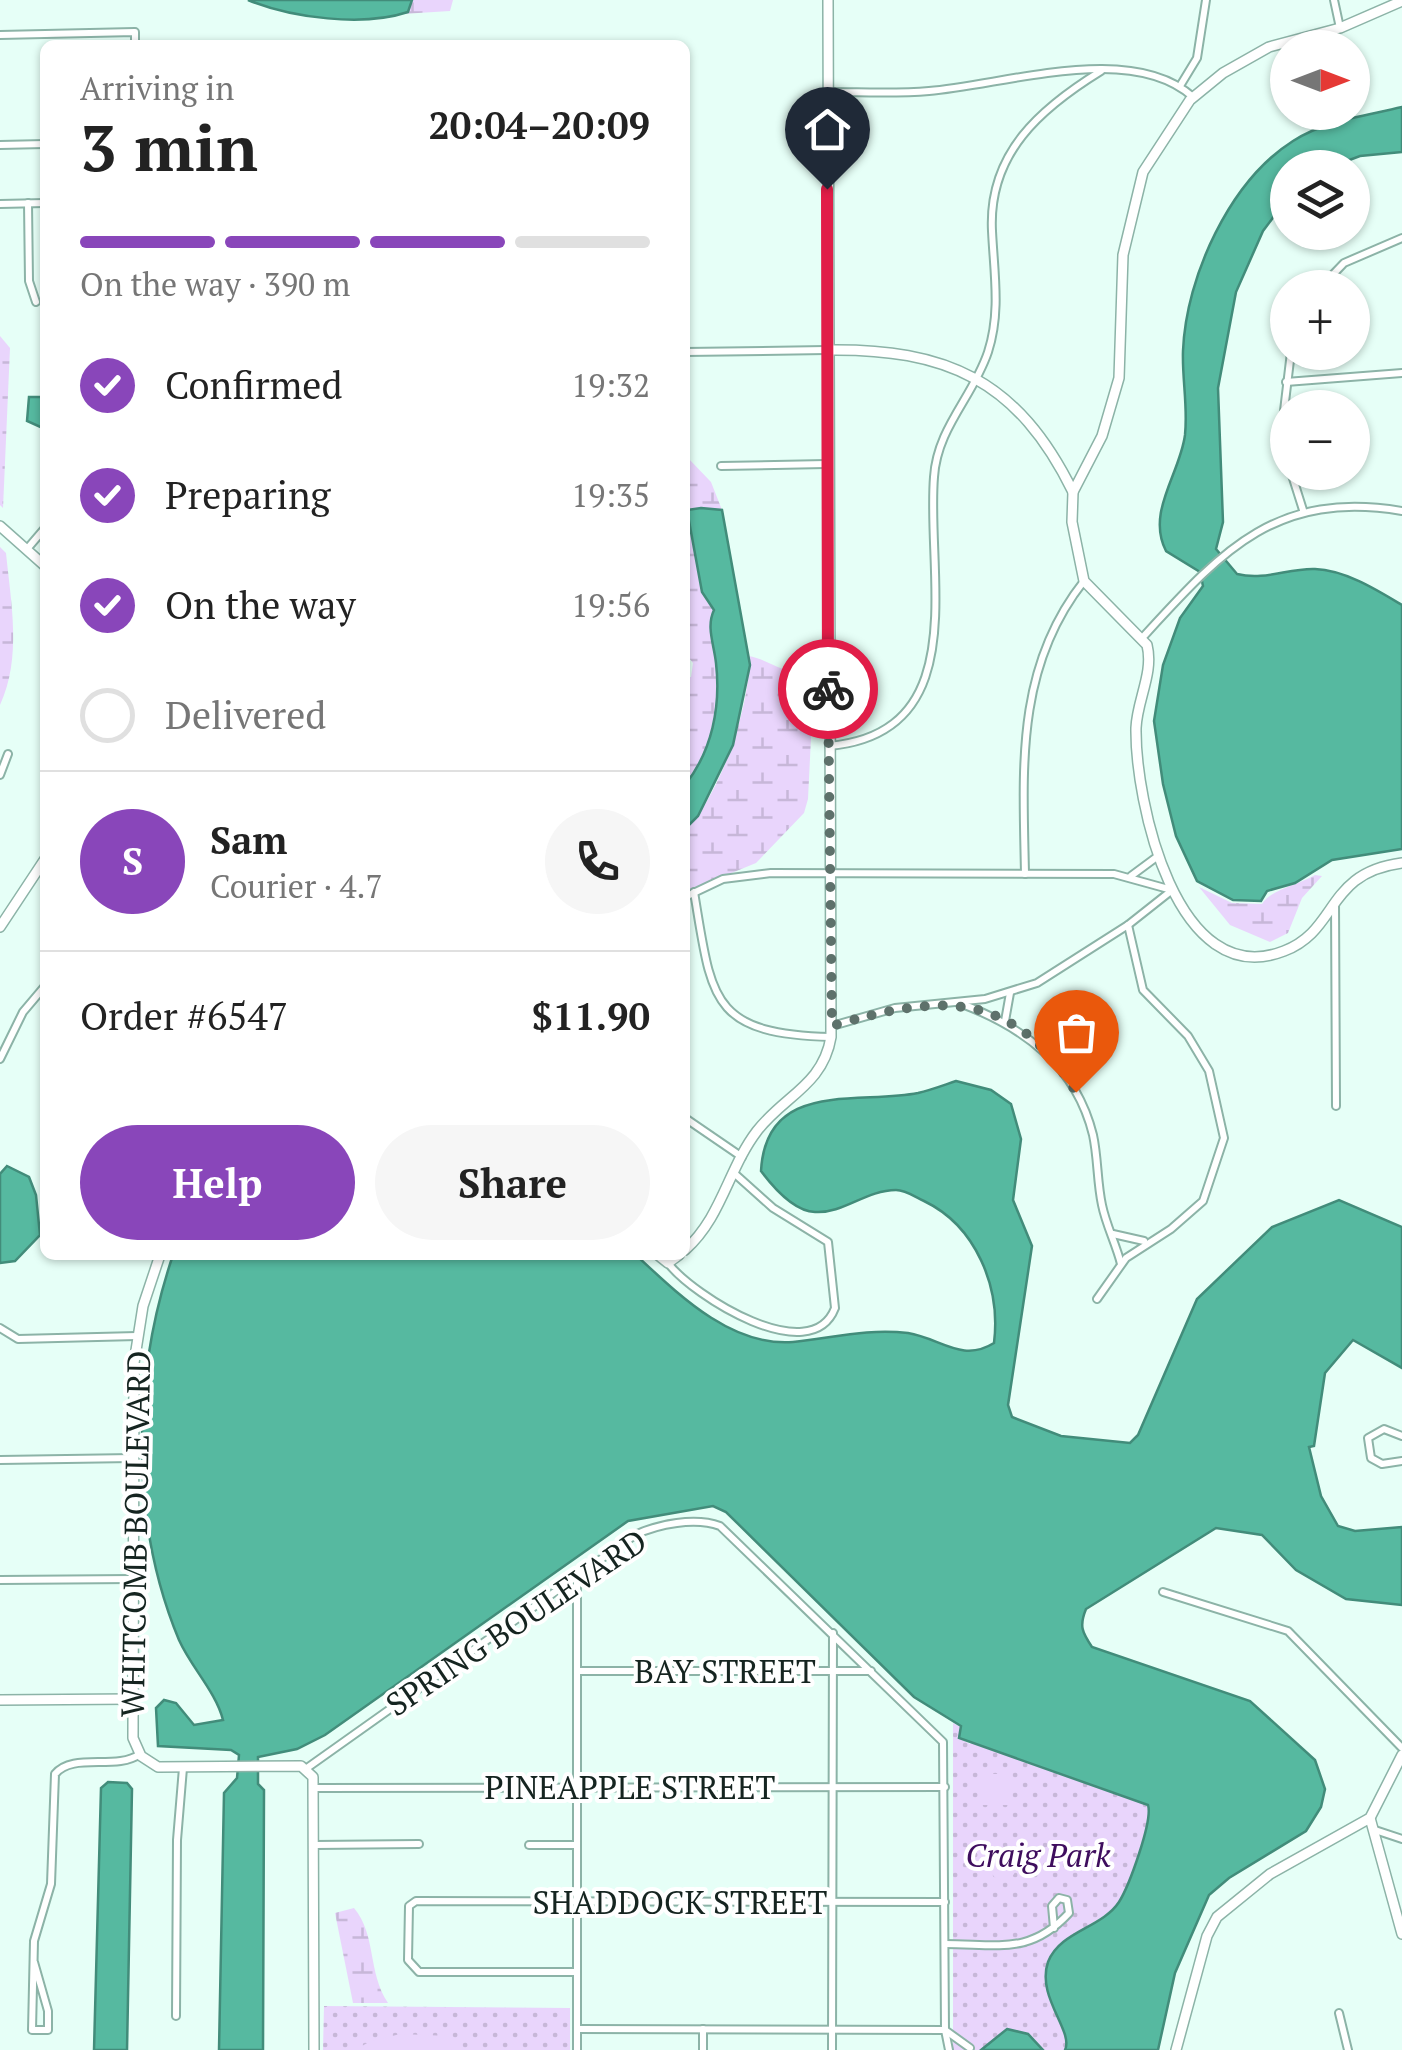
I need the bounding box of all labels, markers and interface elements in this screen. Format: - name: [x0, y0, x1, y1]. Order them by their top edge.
- north arrow: [1270, 30, 1370, 130]
- map controls: [1270, 30, 1370, 490]
- text: Arriving in: [80, 67, 234, 109]
- pin: [785, 87, 870, 190]
- text: 20:04–20:09: [428, 100, 650, 150]
- icon: home: [800, 102, 855, 157]
- text: 3 min: [80, 103, 258, 190]
- button: layers: [1270, 150, 1370, 250]
- text: On the way · 390 m: [80, 263, 350, 305]
- button: +: [1270, 270, 1370, 370]
- icon: check: [80, 358, 135, 413]
- text: Confirmed: [165, 360, 343, 410]
- text: 19:32: [571, 364, 650, 406]
- button: −: [1270, 390, 1370, 490]
- icon: check: [80, 468, 135, 523]
- text: Preparing: [165, 470, 331, 520]
- text: 19:35: [571, 474, 650, 516]
- icon: check: [80, 578, 135, 633]
- text: On the way: [165, 580, 356, 630]
- text: 19:56: [571, 584, 650, 626]
- courier: [778, 639, 878, 739]
- icon: bike: [801, 662, 856, 717]
- text: Delivered: [165, 690, 326, 740]
- button: phone: [545, 809, 650, 914]
- text: Sam: [210, 815, 287, 865]
- text: S: [122, 836, 143, 886]
- text: Courier · 4.7: [210, 865, 382, 907]
- pin: [1034, 990, 1119, 1093]
- text: Order #6547: [80, 991, 288, 1041]
- text: $11.90: [531, 991, 650, 1041]
- icon: bag: [1049, 1005, 1104, 1060]
- button: Help: [80, 1125, 355, 1240]
- button: Share: [375, 1125, 650, 1240]
- street label: WHITCOMB BOULEVARD: [111, 1350, 159, 1718]
- street label: SPRING BOULEVARD: [378, 1519, 654, 1725]
- street label: BAY STREET: [634, 1650, 816, 1692]
- street label: PINEAPPLE STREET: [485, 1766, 776, 1808]
- park label: Craig Park: [965, 1834, 1111, 1876]
- street label: SHADDOCK STREET: [533, 1881, 828, 1923]

